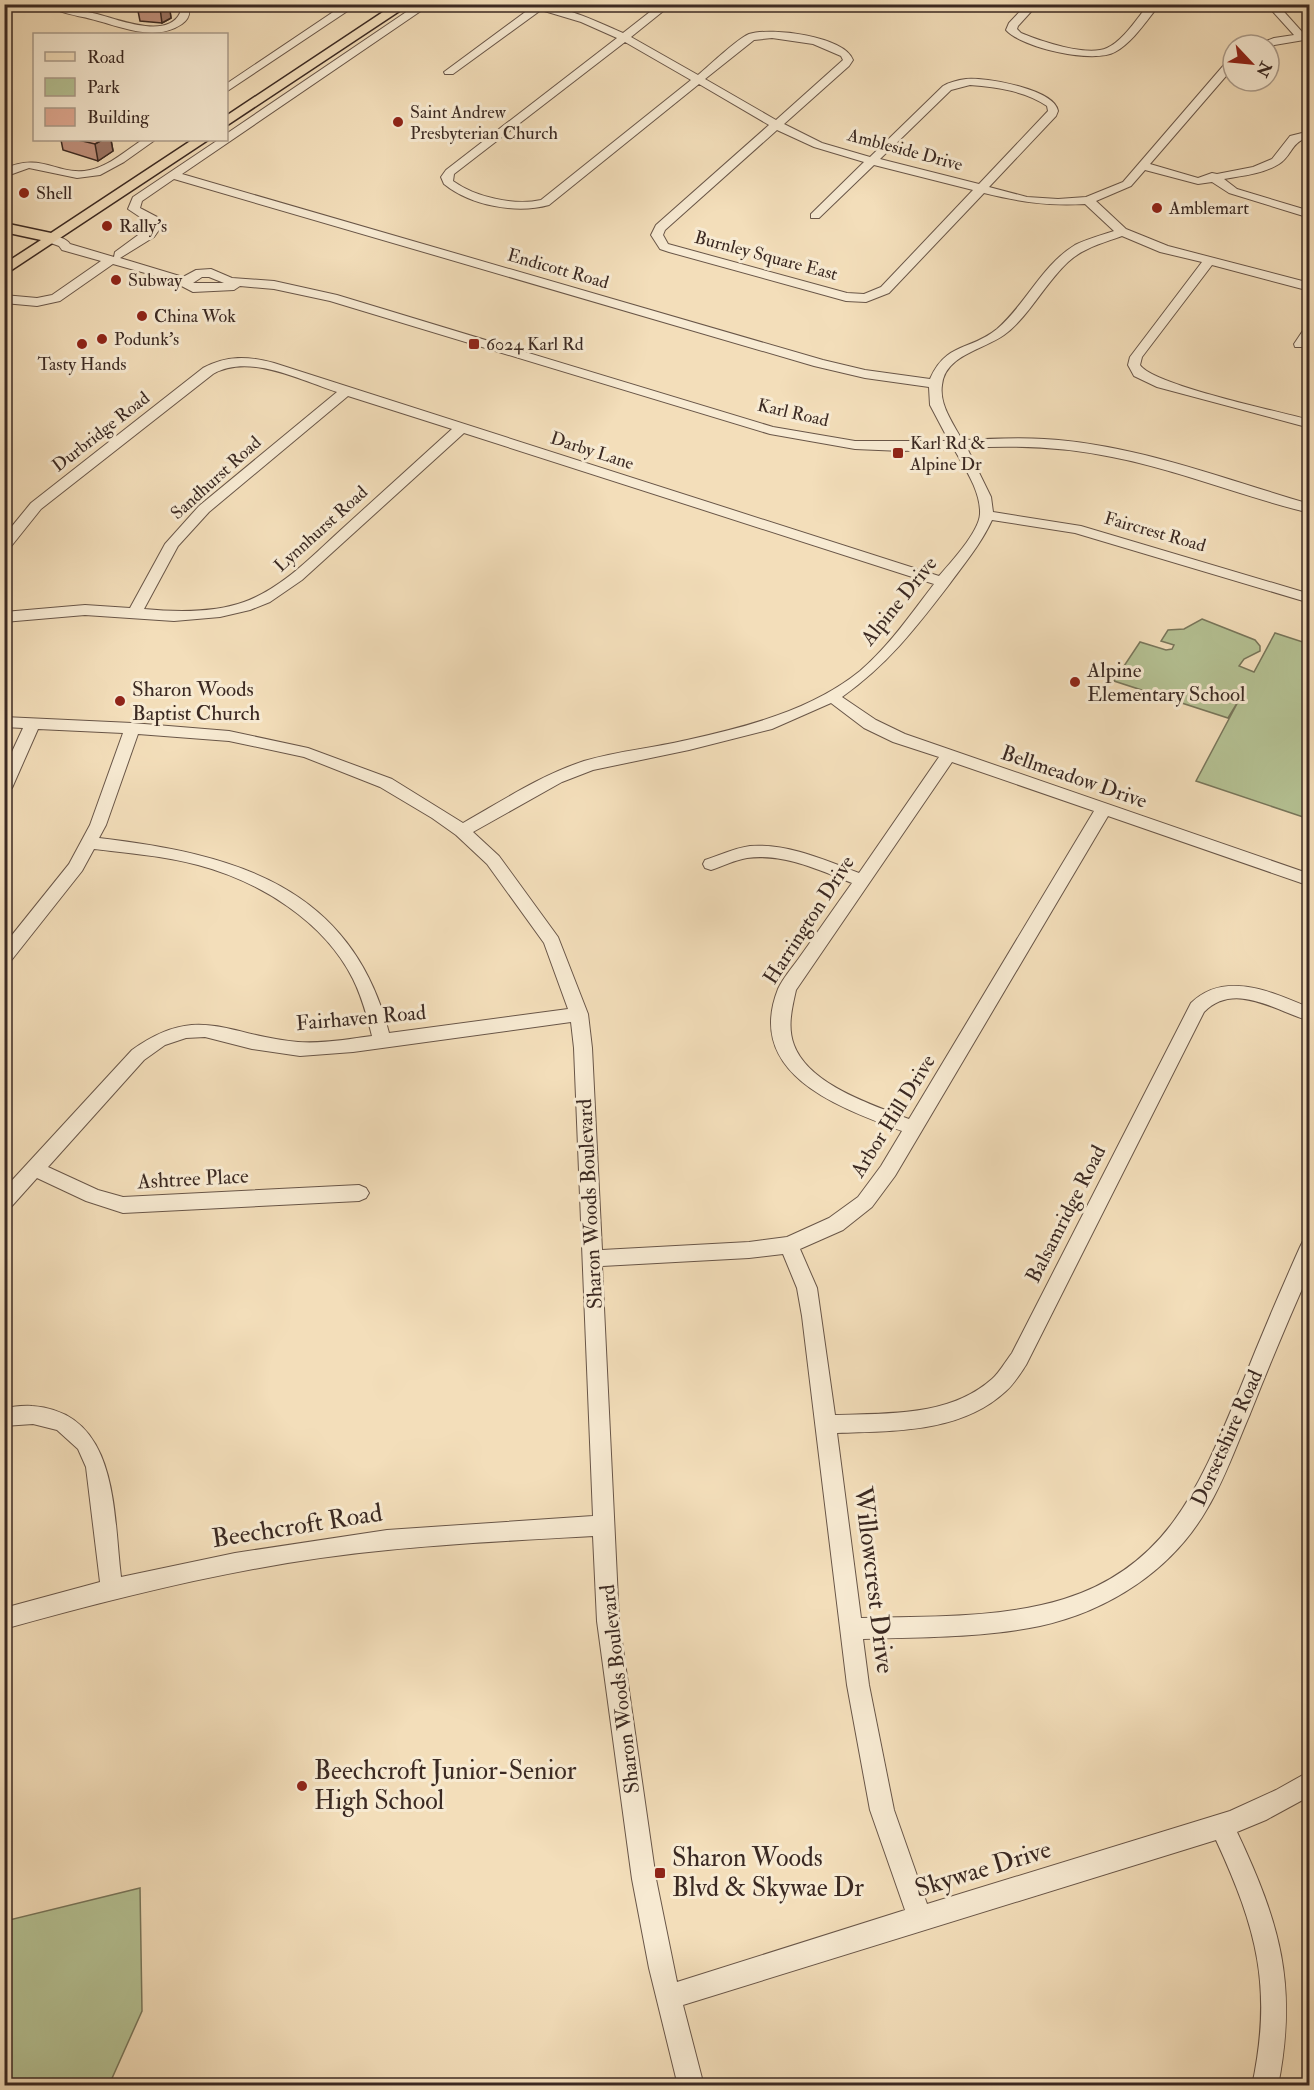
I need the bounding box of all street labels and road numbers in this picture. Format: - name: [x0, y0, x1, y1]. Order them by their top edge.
- street label: Ambleside Drive: [844, 123, 966, 177]
- street label: Burnley Square East: [692, 226, 840, 286]
- street label: Endicott Road: [504, 244, 612, 295]
- street label: Durbridge Road: [48, 387, 154, 477]
- street label: Karl Road: [755, 394, 831, 432]
- street label: Darby Lane: [547, 427, 637, 475]
- street label: Sandhurst Road: [166, 431, 266, 525]
- street label: Lynnhurst Road: [269, 481, 373, 577]
- street label: Faircrest Road: [1102, 507, 1209, 557]
- street label: Alpine Drive: [854, 551, 943, 652]
- street label: Bellmeadow Drive: [997, 739, 1151, 815]
- street label: Harrington Drive: [757, 850, 861, 990]
- street label: Fairhaven Road: [295, 999, 428, 1037]
- street label: Arbor Hill Drive: [844, 1049, 942, 1183]
- street label: Sharon Woods Boulevard: [571, 1098, 609, 1310]
- street label: Balsamridge Road: [1020, 1140, 1113, 1287]
- street label: Ashtree Place: [136, 1163, 250, 1195]
- street label: Dorsetshire Road: [1185, 1365, 1269, 1510]
- street label: Willowcrest Drive: [847, 1484, 901, 1675]
- street label: Beechcroft Road: [209, 1497, 385, 1555]
- street label: Sharon Woods Boulevard: [594, 1582, 646, 1795]
- street label: Skywae Drive: [911, 1833, 1055, 1905]

